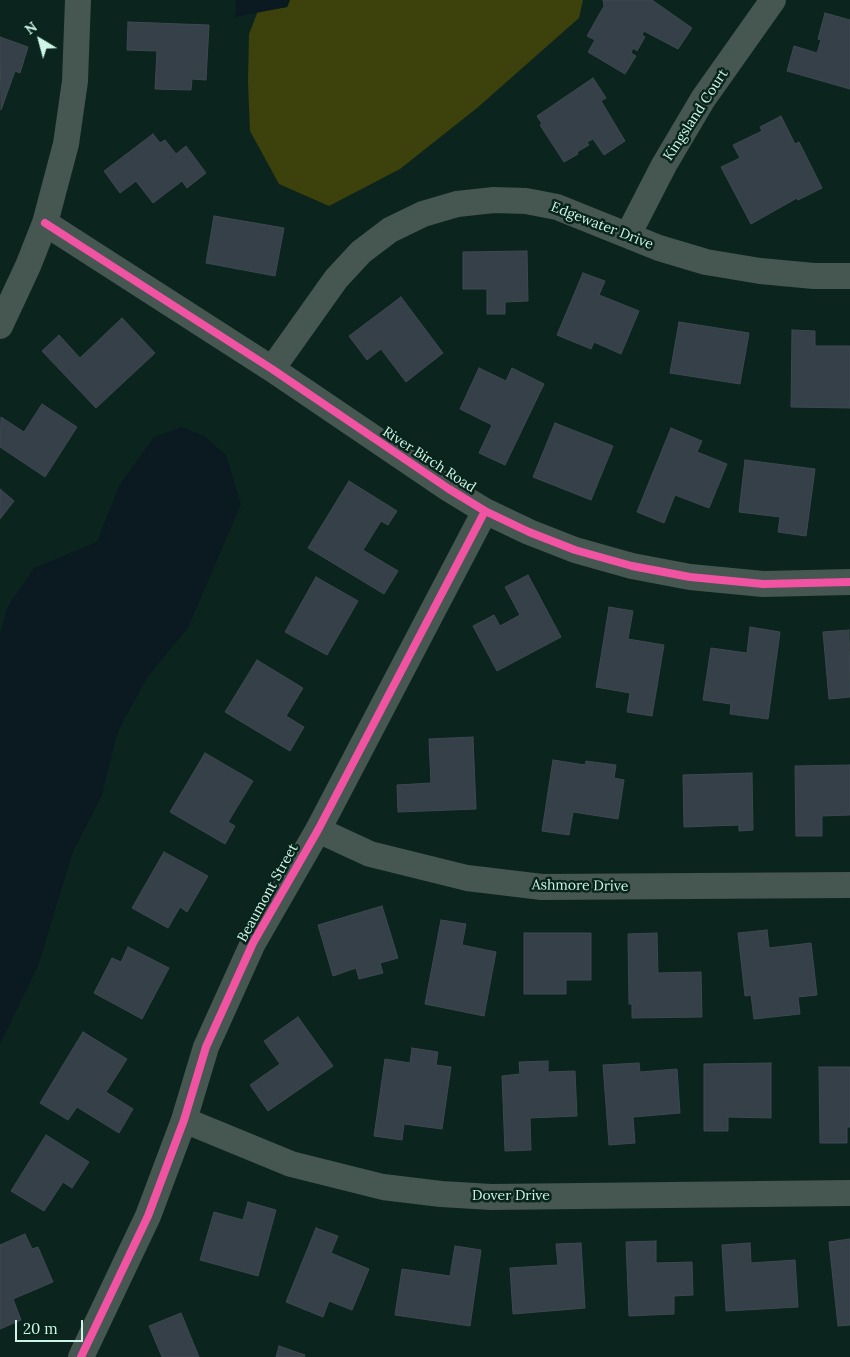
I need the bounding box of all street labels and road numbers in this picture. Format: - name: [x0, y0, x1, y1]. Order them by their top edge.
- street label: Kingsland Court: [660, 66, 732, 164]
- street label: Edgewater Drive: [548, 199, 656, 253]
- street label: River Birch Road: [379, 424, 479, 496]
- street label: Beaumont Street: [234, 841, 302, 945]
- street label: Ashmore Drive: [532, 877, 628, 895]
- street label: Dover Drive: [472, 1188, 550, 1204]

